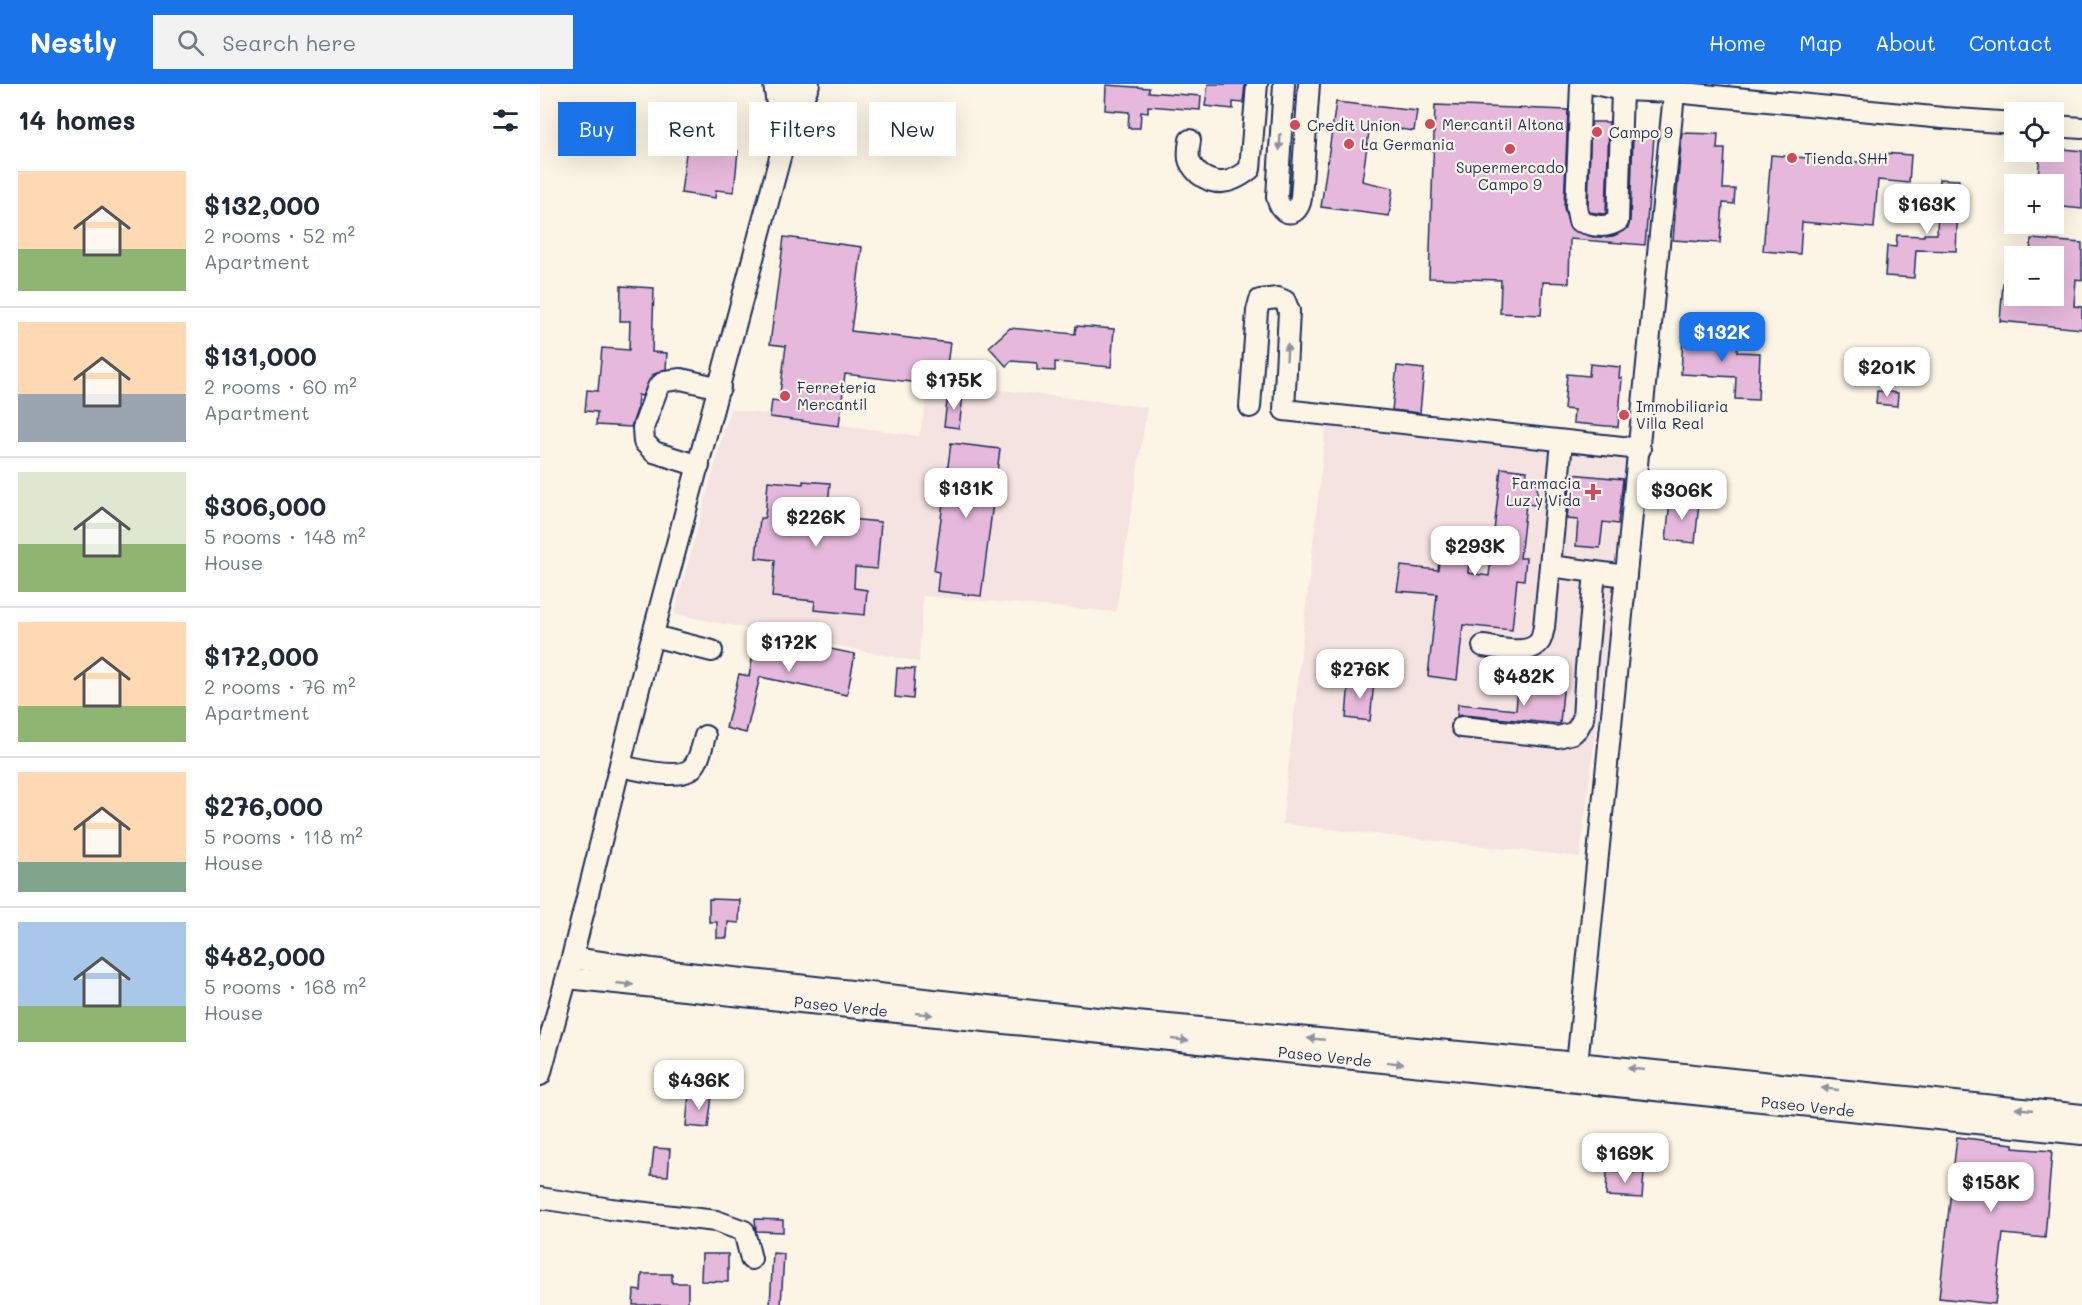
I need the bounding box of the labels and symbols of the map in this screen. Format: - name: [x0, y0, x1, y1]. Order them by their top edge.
- place label: Mercantil Altona: [1442, 114, 1564, 134]
- place label: Credit Union: [1307, 115, 1400, 135]
- marker: Mercantil Altona: [1423, 117, 1437, 131]
- marker: Credit Union: [1288, 118, 1302, 132]
- place label: Campo 9: [1609, 122, 1673, 142]
- marker: Campo 9: [1590, 125, 1604, 139]
- one-way arrow: [1276, 133, 1285, 152]
- place label: La Germania: [1361, 134, 1455, 154]
- marker: La Germania: [1342, 137, 1356, 151]
- marker: Supermercado Campo 9: [1503, 142, 1517, 156]
- place label: Tienda SHH: [1804, 148, 1888, 168]
- marker: Tienda SHH: [1785, 151, 1799, 165]
- place label: Supermercado Campo 9: [1456, 157, 1564, 194]
- pin: $163K: [1885, 184, 1969, 235]
- pin: $132K: [1680, 312, 1764, 363]
- one-way arrow: [1283, 343, 1292, 362]
- pin: $201K: [1845, 347, 1929, 398]
- pin: $175K: [912, 360, 996, 411]
- place label: Ferreteria Mercantil: [797, 377, 876, 414]
- marker: Ferreteria Mercantil: [778, 389, 792, 403]
- place label: Immobiliaria Villa Real: [1636, 396, 1729, 433]
- marker: Immobiliaria Villa Real: [1617, 408, 1631, 422]
- pin: $131K: [924, 468, 1008, 519]
- pin: $306K: [1640, 470, 1724, 521]
- place label: Farmacia Luz y Vida: [1506, 473, 1581, 510]
- marker: Farmacia Luz y Vida: [1586, 485, 1600, 499]
- pin: $226K: [774, 497, 858, 548]
- pin: $293K: [1433, 526, 1517, 577]
- pin: $172K: [747, 622, 831, 673]
- pin: $276K: [1318, 649, 1402, 700]
- pin: $482K: [1482, 656, 1566, 707]
- one-way arrow: [616, 979, 635, 989]
- street label: Paseo Verde: [793, 991, 889, 1021]
- one-way arrow: [914, 1009, 933, 1019]
- one-way arrow: [1307, 1034, 1326, 1044]
- one-way arrow: [1171, 1035, 1190, 1045]
- street label: Paseo Verde: [1277, 1041, 1373, 1071]
- one-way arrow: [1386, 1058, 1405, 1068]
- pin: $436K: [657, 1060, 741, 1111]
- one-way arrow: [1626, 1064, 1645, 1074]
- one-way arrow: [1820, 1084, 1839, 1094]
- street label: Paseo Verde: [1760, 1091, 1856, 1121]
- one-way arrow: [2014, 1104, 2033, 1114]
- pin: $169K: [1583, 1133, 1667, 1184]
- pin: $158K: [1949, 1162, 2033, 1213]

